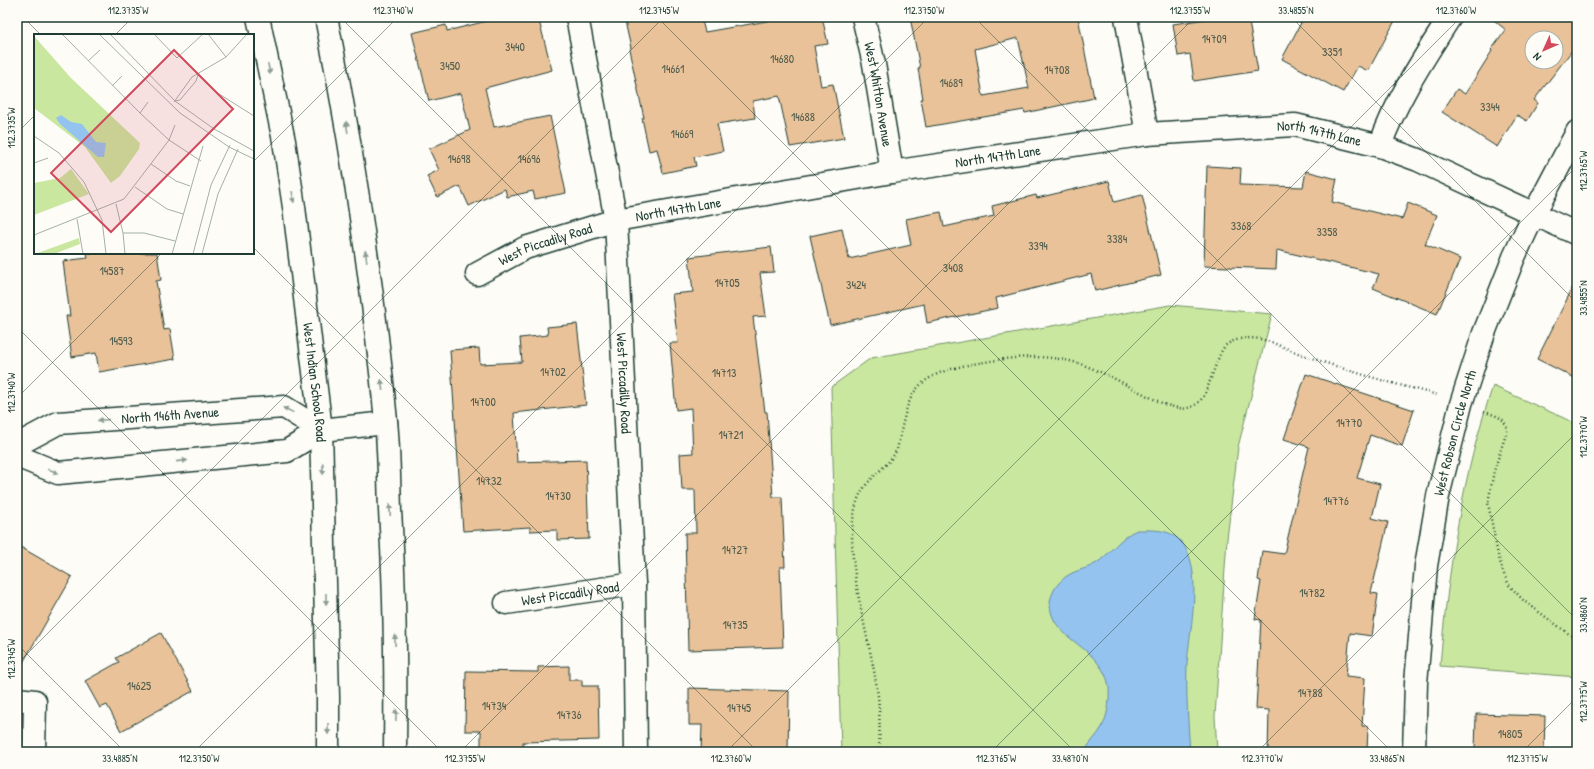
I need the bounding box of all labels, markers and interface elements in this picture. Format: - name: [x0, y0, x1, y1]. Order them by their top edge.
- text: 112.3735°W: [108, 4, 149, 17]
- text: 112.3740°W: [373, 4, 414, 17]
- text: 112.3745°W: [639, 4, 680, 17]
- text: 112.3750°W: [904, 4, 945, 17]
- text: 112.3755°W: [1170, 4, 1211, 17]
- text: 33.4855°N: [1278, 4, 1314, 17]
- text: 112.3760°W: [1436, 4, 1477, 17]
- house number: 14709: [1202, 30, 1227, 47]
- north arrow: [1524, 30, 1564, 70]
- inset map: [34, 34, 254, 254]
- house number: 3440: [505, 38, 525, 55]
- street label: West Whitton Avenue: [860, 40, 898, 148]
- house number: 3351: [1322, 43, 1342, 60]
- house number: 14680: [770, 50, 794, 67]
- text: N: [1530, 50, 1544, 64]
- house number: 3450: [440, 57, 460, 74]
- house number: 14661: [662, 60, 684, 77]
- house number: 14708: [1044, 61, 1070, 78]
- one-way arrow: [266, 63, 272, 75]
- house number: 14689: [939, 74, 963, 91]
- house number: 3344: [1480, 98, 1500, 115]
- text: 112.3735°W: [5, 107, 18, 148]
- house number: 14688: [791, 108, 815, 125]
- street label: North 147th Lane: [1276, 115, 1364, 150]
- one-way arrow: [344, 121, 350, 133]
- house number: 14669: [671, 125, 694, 142]
- street label: North 147th Lane: [954, 140, 1042, 171]
- house number: 14698: [447, 150, 471, 167]
- house number: 14696: [518, 150, 541, 167]
- text: 112.3765°W: [1577, 150, 1590, 191]
- one-way arrow: [290, 191, 296, 203]
- street label: North 147th Lane: [634, 192, 723, 225]
- house number: 3368: [1231, 217, 1251, 234]
- street label: West Piccadily Road: [495, 218, 595, 270]
- house number: 3358: [1316, 223, 1338, 240]
- house number: 3384: [1107, 230, 1128, 247]
- house number: 3394: [1028, 237, 1048, 254]
- one-way arrow: [363, 250, 369, 262]
- house number: 3408: [943, 259, 963, 276]
- house number: 14587: [99, 262, 125, 279]
- house number: 14705: [714, 274, 740, 291]
- house number: 3424: [846, 276, 866, 293]
- text: 33.4855°N: [1577, 280, 1590, 316]
- street label: West Indian School Road: [299, 322, 331, 443]
- house number: 14593: [109, 332, 133, 349]
- street label: West Piccadilly Road: [613, 332, 637, 434]
- house number: 14702: [540, 363, 566, 380]
- house number: 14713: [712, 364, 736, 381]
- street label: West Robson Circle North: [1428, 367, 1481, 497]
- text: 112.3740°W: [5, 372, 18, 413]
- one-way arrow: [379, 379, 385, 391]
- house number: 14700: [470, 393, 496, 410]
- street label: North 146th Avenue: [121, 402, 220, 427]
- one-way arrow: [282, 407, 294, 413]
- house number: 14770: [1336, 414, 1362, 431]
- text: 112.3770°W: [1577, 415, 1590, 458]
- one-way arrow: [97, 416, 109, 423]
- house number: 14721: [719, 426, 743, 443]
- one-way arrow: [176, 458, 188, 464]
- one-way arrow: [319, 463, 326, 475]
- one-way arrow: [48, 468, 60, 474]
- house number: 14732: [476, 472, 502, 489]
- house number: 14730: [545, 487, 571, 504]
- house number: 14776: [1323, 492, 1349, 509]
- one-way arrow: [387, 504, 394, 516]
- house number: 14727: [722, 541, 748, 558]
- street label: West Piccadily Road: [520, 576, 621, 610]
- house number: 14782: [1299, 584, 1325, 601]
- one-way arrow: [322, 593, 329, 605]
- text: 33.4860°N: [1577, 597, 1590, 633]
- house number: 14735: [722, 616, 748, 633]
- one-way arrow: [392, 633, 398, 646]
- text: 112.3745°W: [5, 638, 18, 679]
- house number: 14625: [127, 677, 151, 694]
- text: 112.3775°W: [1577, 681, 1590, 723]
- house number: 14788: [1297, 684, 1323, 701]
- house number: 14734: [482, 697, 507, 714]
- house number: 14745: [727, 699, 751, 716]
- house number: 14736: [557, 706, 582, 723]
- one-way arrow: [392, 709, 399, 721]
- one-way arrow: [325, 723, 331, 736]
- house number: 14805: [1498, 725, 1522, 742]
- text: 33.4885°N: [102, 752, 138, 765]
- text: 112.3750°W: [179, 752, 220, 765]
- text: 112.3755°W: [445, 752, 486, 765]
- text: 112.3760°W: [711, 752, 752, 765]
- text: 112.3765°W: [976, 752, 1017, 765]
- text: 33.4870°N: [1052, 752, 1088, 765]
- text: 112.3770°W: [1241, 752, 1284, 765]
- text: 33.4865°N: [1369, 752, 1405, 765]
- text: 112.3775°W: [1506, 752, 1548, 765]

